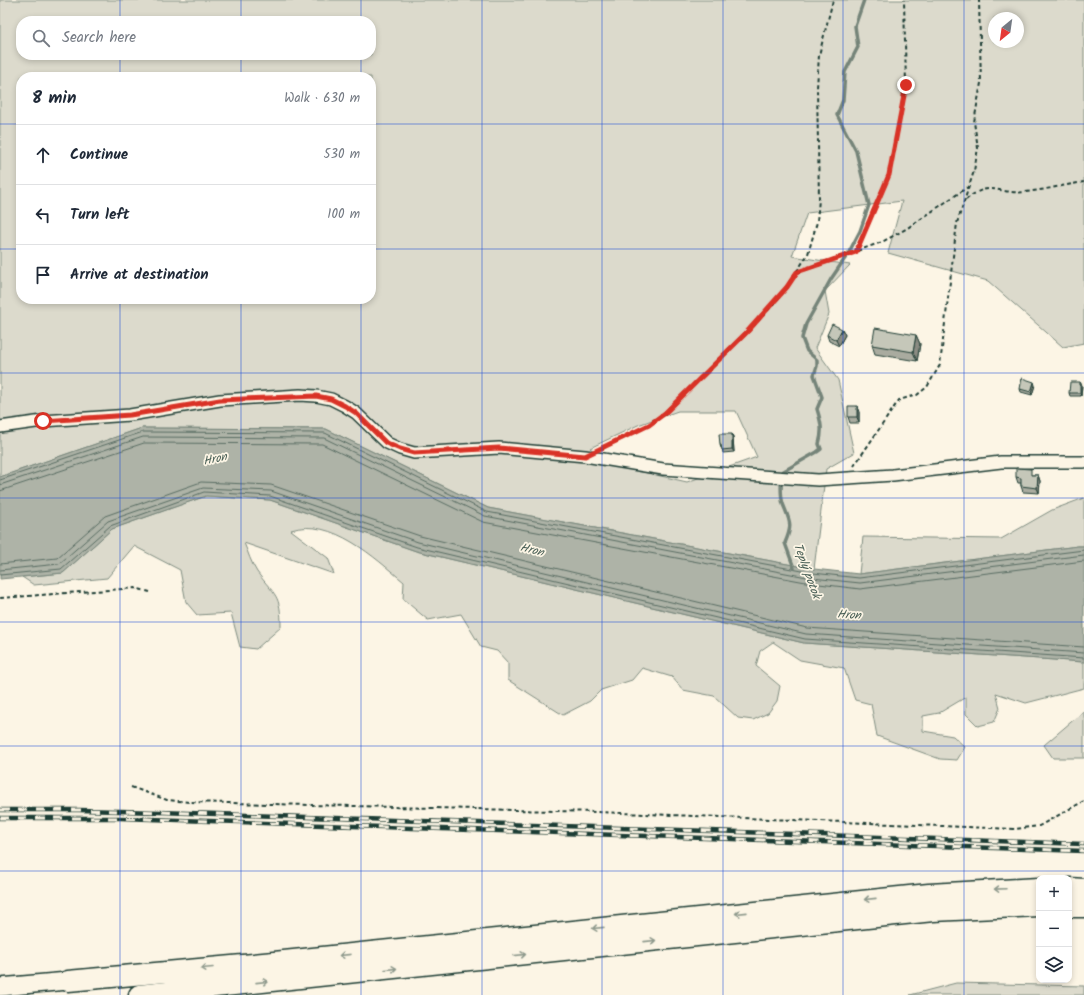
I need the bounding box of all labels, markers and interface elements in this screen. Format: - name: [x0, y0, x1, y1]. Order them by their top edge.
- north arrow: [988, 12, 1024, 48]
- search box: [16, 16, 376, 60]
- text: Search here: [62, 26, 136, 50]
- icon: search: [30, 27, 52, 49]
- route end: [897, 76, 915, 94]
- text: 8 min: [32, 85, 76, 112]
- text: Walk · 630 m: [284, 88, 360, 109]
- text: Continue: [70, 143, 128, 167]
- icon: ahead: [32, 144, 54, 166]
- text: 530 m: [324, 144, 360, 165]
- text: Turn left: [70, 203, 130, 227]
- icon: left: [32, 204, 54, 226]
- text: 100 m: [327, 204, 360, 225]
- text: Arrive at destination: [70, 263, 209, 287]
- icon: arrive: [32, 264, 54, 286]
- route start: [34, 412, 52, 430]
- water label: Hron: [201, 447, 230, 471]
- water label: Hron: [518, 538, 547, 562]
- water label: Teplý potok: [788, 541, 827, 604]
- water label: Hron: [837, 605, 863, 625]
- map controls: [1036, 875, 1072, 983]
- button: +: [1036, 875, 1072, 911]
- one-way arrow: [994, 886, 1007, 893]
- one-way arrow: [864, 896, 877, 903]
- one-way arrow: [735, 909, 748, 917]
- button: −: [1036, 911, 1072, 947]
- one-way arrow: [592, 924, 605, 932]
- one-way arrow: [643, 938, 656, 945]
- button: layers: [1036, 947, 1072, 983]
- one-way arrow: [339, 951, 352, 958]
- one-way arrow: [513, 951, 526, 959]
- one-way arrow: [201, 964, 214, 972]
- one-way arrow: [384, 965, 397, 972]
- one-way arrow: [255, 978, 268, 986]

